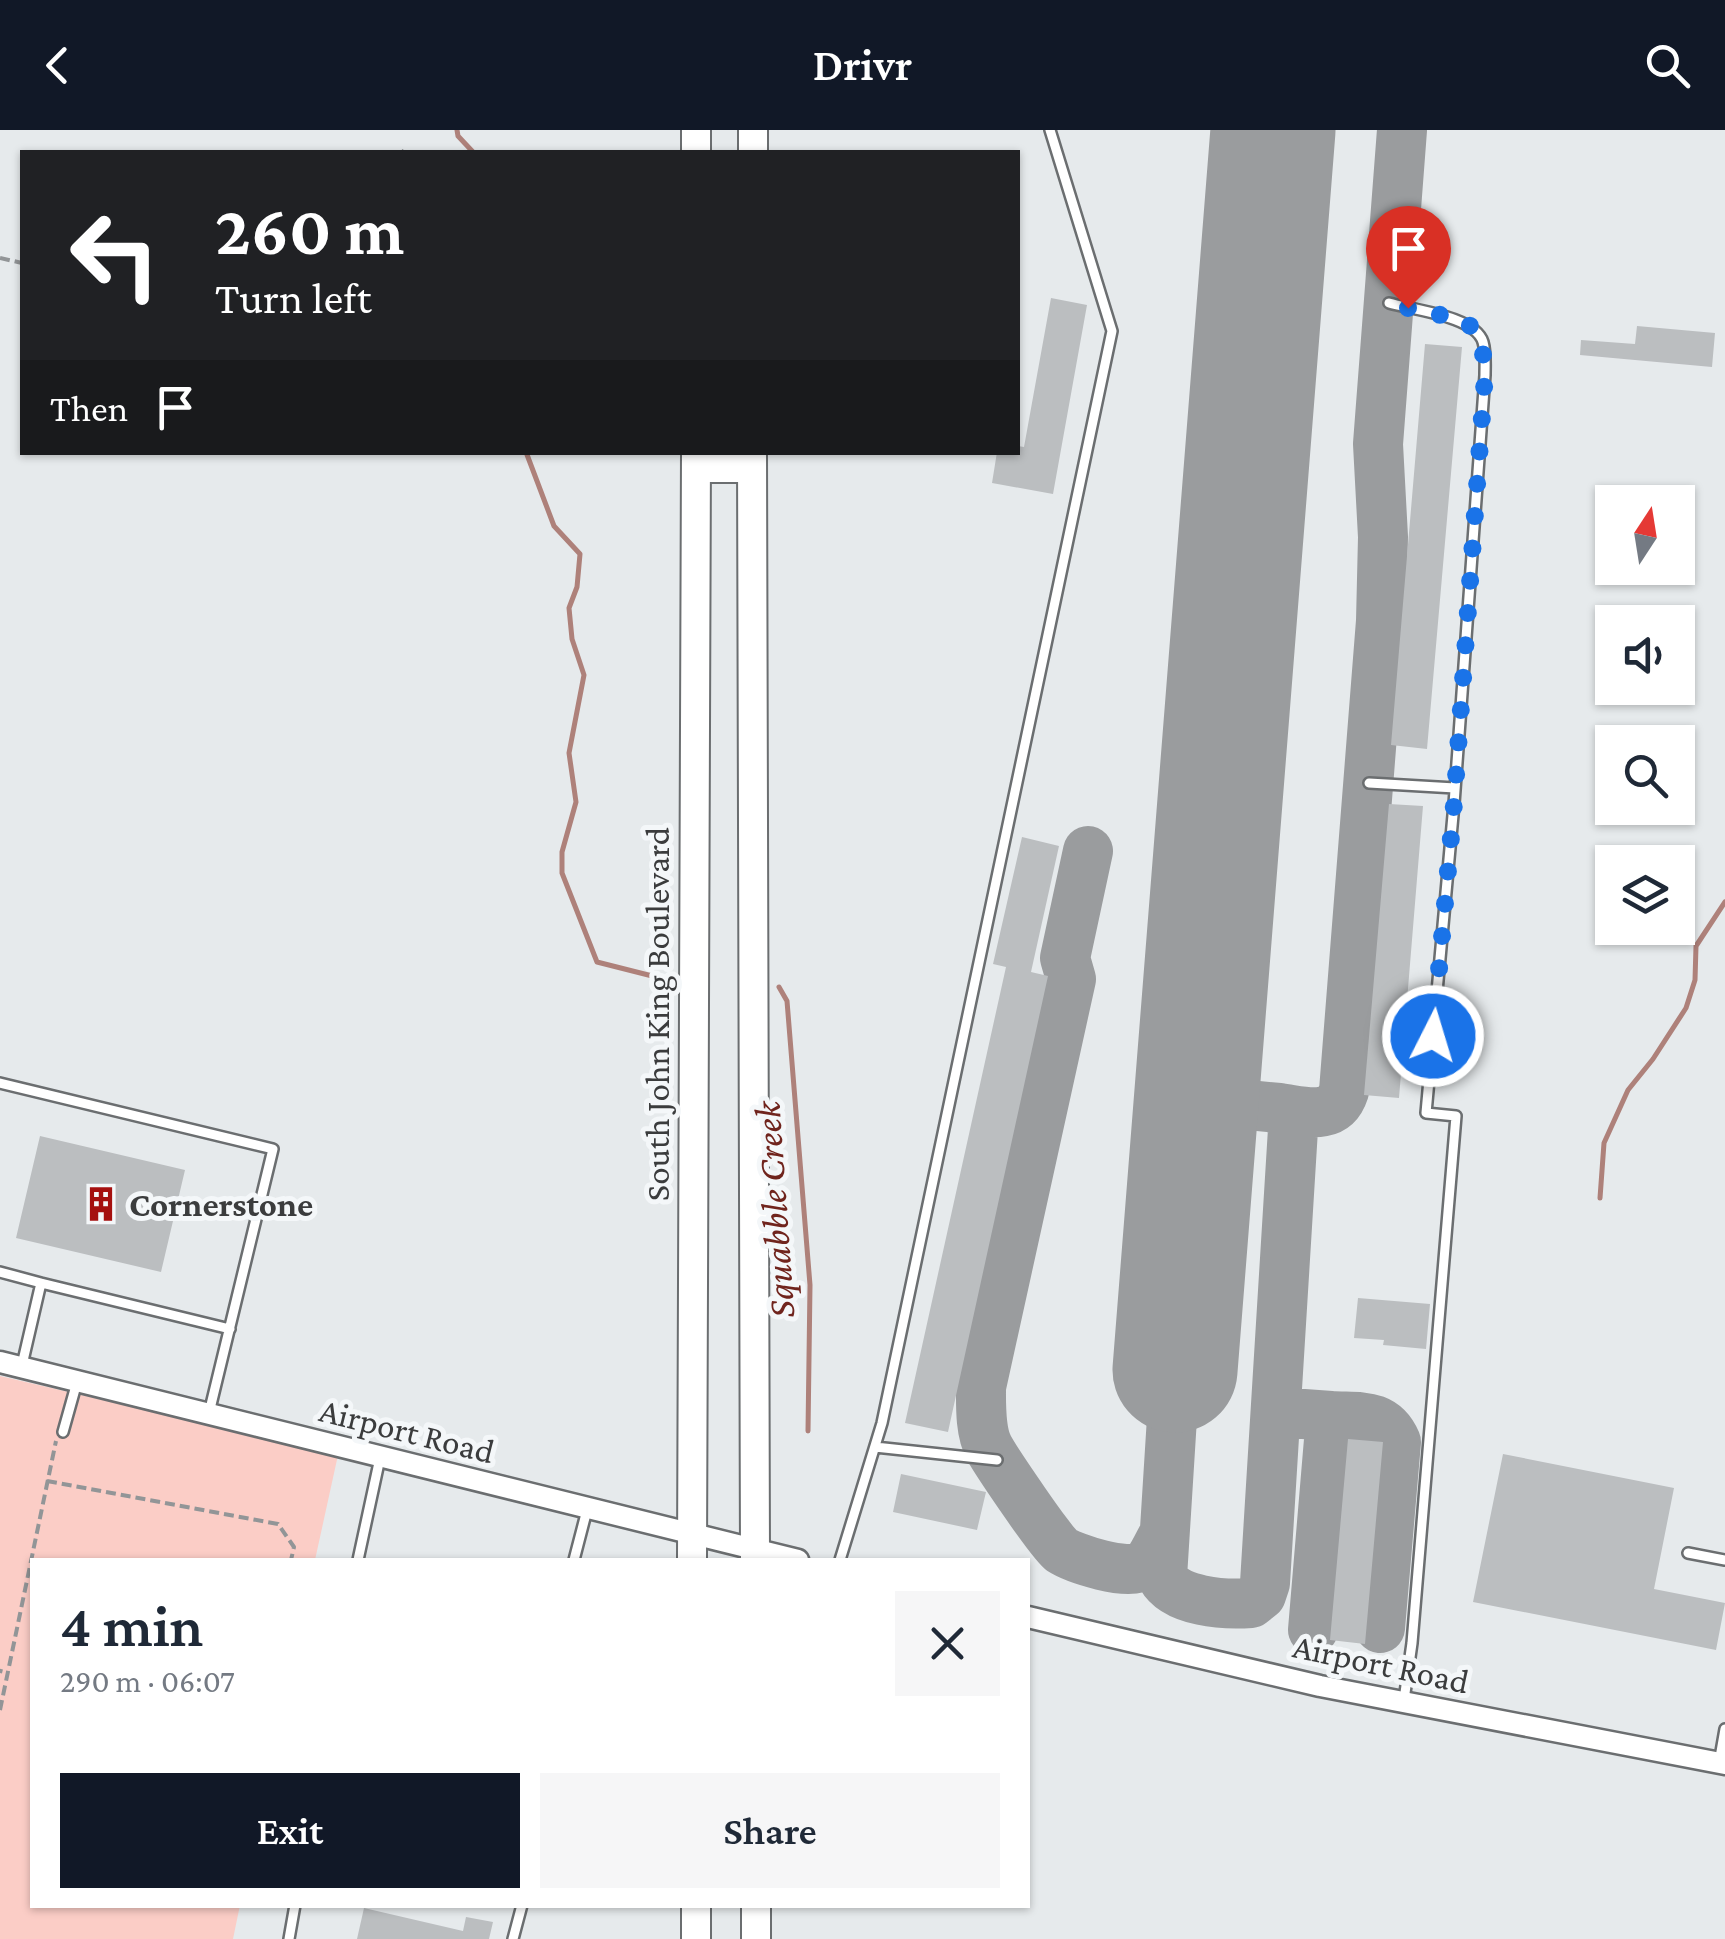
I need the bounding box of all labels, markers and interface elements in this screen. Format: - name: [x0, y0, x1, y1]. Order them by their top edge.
- icon: back: [30, 38, 85, 93]
- icon: search: [1640, 38, 1695, 93]
- text: Drivr: [813, 40, 912, 90]
- icon: left: [50, 190, 180, 320]
- text: 260 m: [215, 191, 404, 269]
- pin: [1366, 206, 1451, 309]
- icon: arrive: [1381, 221, 1436, 276]
- text: Turn left: [215, 273, 372, 323]
- icon: arrive: [148, 380, 203, 435]
- text: Then: [50, 387, 128, 429]
- north arrow: [1595, 485, 1695, 585]
- map controls: [1595, 485, 1695, 945]
- button: sound: [1595, 605, 1695, 705]
- button: search: [1595, 725, 1695, 825]
- street label: South John King Boulevard: [638, 827, 677, 1201]
- button: layers: [1595, 845, 1695, 945]
- position arrow: [1381, 984, 1485, 1088]
- water label: Squabble Creek: [745, 1099, 803, 1320]
- building icon: Cornerstone: [82, 1185, 120, 1223]
- place label: Cornerstone: [129, 1185, 313, 1224]
- street label: Airport Road: [316, 1390, 498, 1472]
- button: close: [895, 1591, 1000, 1696]
- text: 4 min: [60, 1592, 203, 1659]
- street label: Airport Road: [1290, 1626, 1472, 1702]
- text: 290 m · 06:07: [60, 1663, 235, 1699]
- button: Exit: [60, 1773, 520, 1888]
- button: Share: [540, 1773, 1000, 1888]

